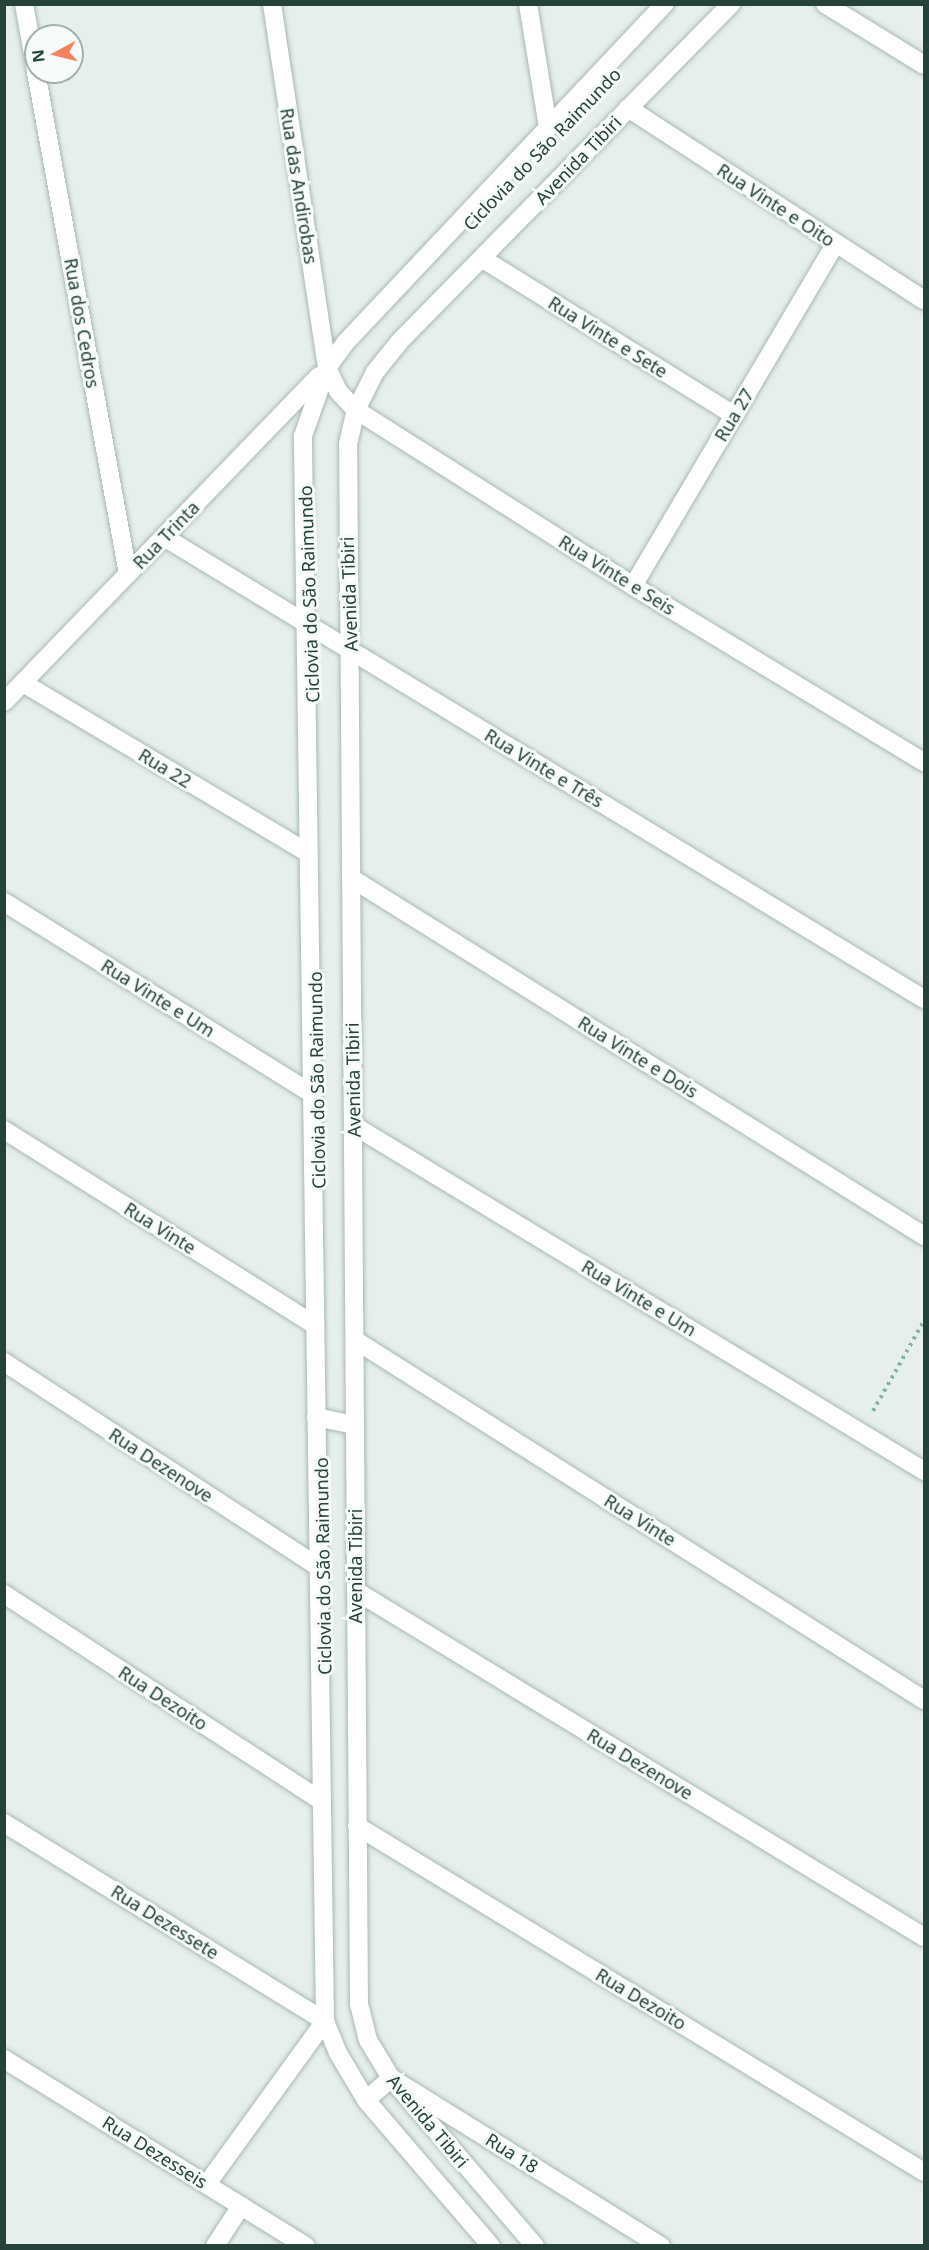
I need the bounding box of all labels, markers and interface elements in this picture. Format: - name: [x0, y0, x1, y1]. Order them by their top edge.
- north arrow: [24, 24, 84, 84]
- text: N: [26, 48, 50, 64]
- street label: Ciclovia do São Raimundo: [459, 63, 625, 235]
- street label: Rua das Andirobas: [276, 106, 322, 266]
- street label: Avenida Tibiri: [530, 111, 626, 209]
- street label: Rua Vinte e Oito: [713, 159, 839, 251]
- street label: Rua dos Cedros: [60, 256, 104, 390]
- street label: Rua Vinte e Sete: [544, 292, 672, 382]
- street label: Rua 27: [710, 385, 758, 445]
- street label: Ciclovia do São Raimundo: [294, 485, 324, 703]
- street label: Rua Trinta: [128, 497, 204, 573]
- street label: Rua Vinte e Seis: [555, 531, 679, 619]
- street label: Avenida Tibiri: [336, 536, 362, 652]
- street label: Rua Vinte e Três: [481, 724, 607, 812]
- street label: Rua 22: [135, 744, 195, 792]
- street label: Rua Vinte e Um: [97, 954, 219, 1042]
- street label: Ciclovia do São Raimundo: [304, 971, 330, 1189]
- street label: Rua Vinte e Dois: [574, 1012, 702, 1102]
- street label: Avenida Tibiri: [341, 1022, 365, 1138]
- street label: Rua Vinte: [120, 1198, 200, 1258]
- street label: Rua Vinte e Um: [578, 1255, 700, 1341]
- street label: Rua Dezenove: [105, 1423, 217, 1507]
- street label: Ciclovia do São Raimundo: [310, 1457, 336, 1675]
- street label: Rua Vinte: [600, 1490, 680, 1550]
- street label: Avenida Tibiri: [344, 1509, 366, 1623]
- street label: Rua Dezoito: [115, 1661, 211, 1735]
- street label: Rua Dezenove: [583, 1724, 697, 1804]
- street label: Rua Dezessete: [107, 1880, 223, 1964]
- street label: Rua Dezoito: [592, 1964, 690, 2034]
- street label: Avenida Tibiri: [383, 2070, 473, 2172]
- street label: Rua Dezesseis: [99, 2111, 211, 2193]
- street label: Rua 18: [482, 2129, 542, 2177]

